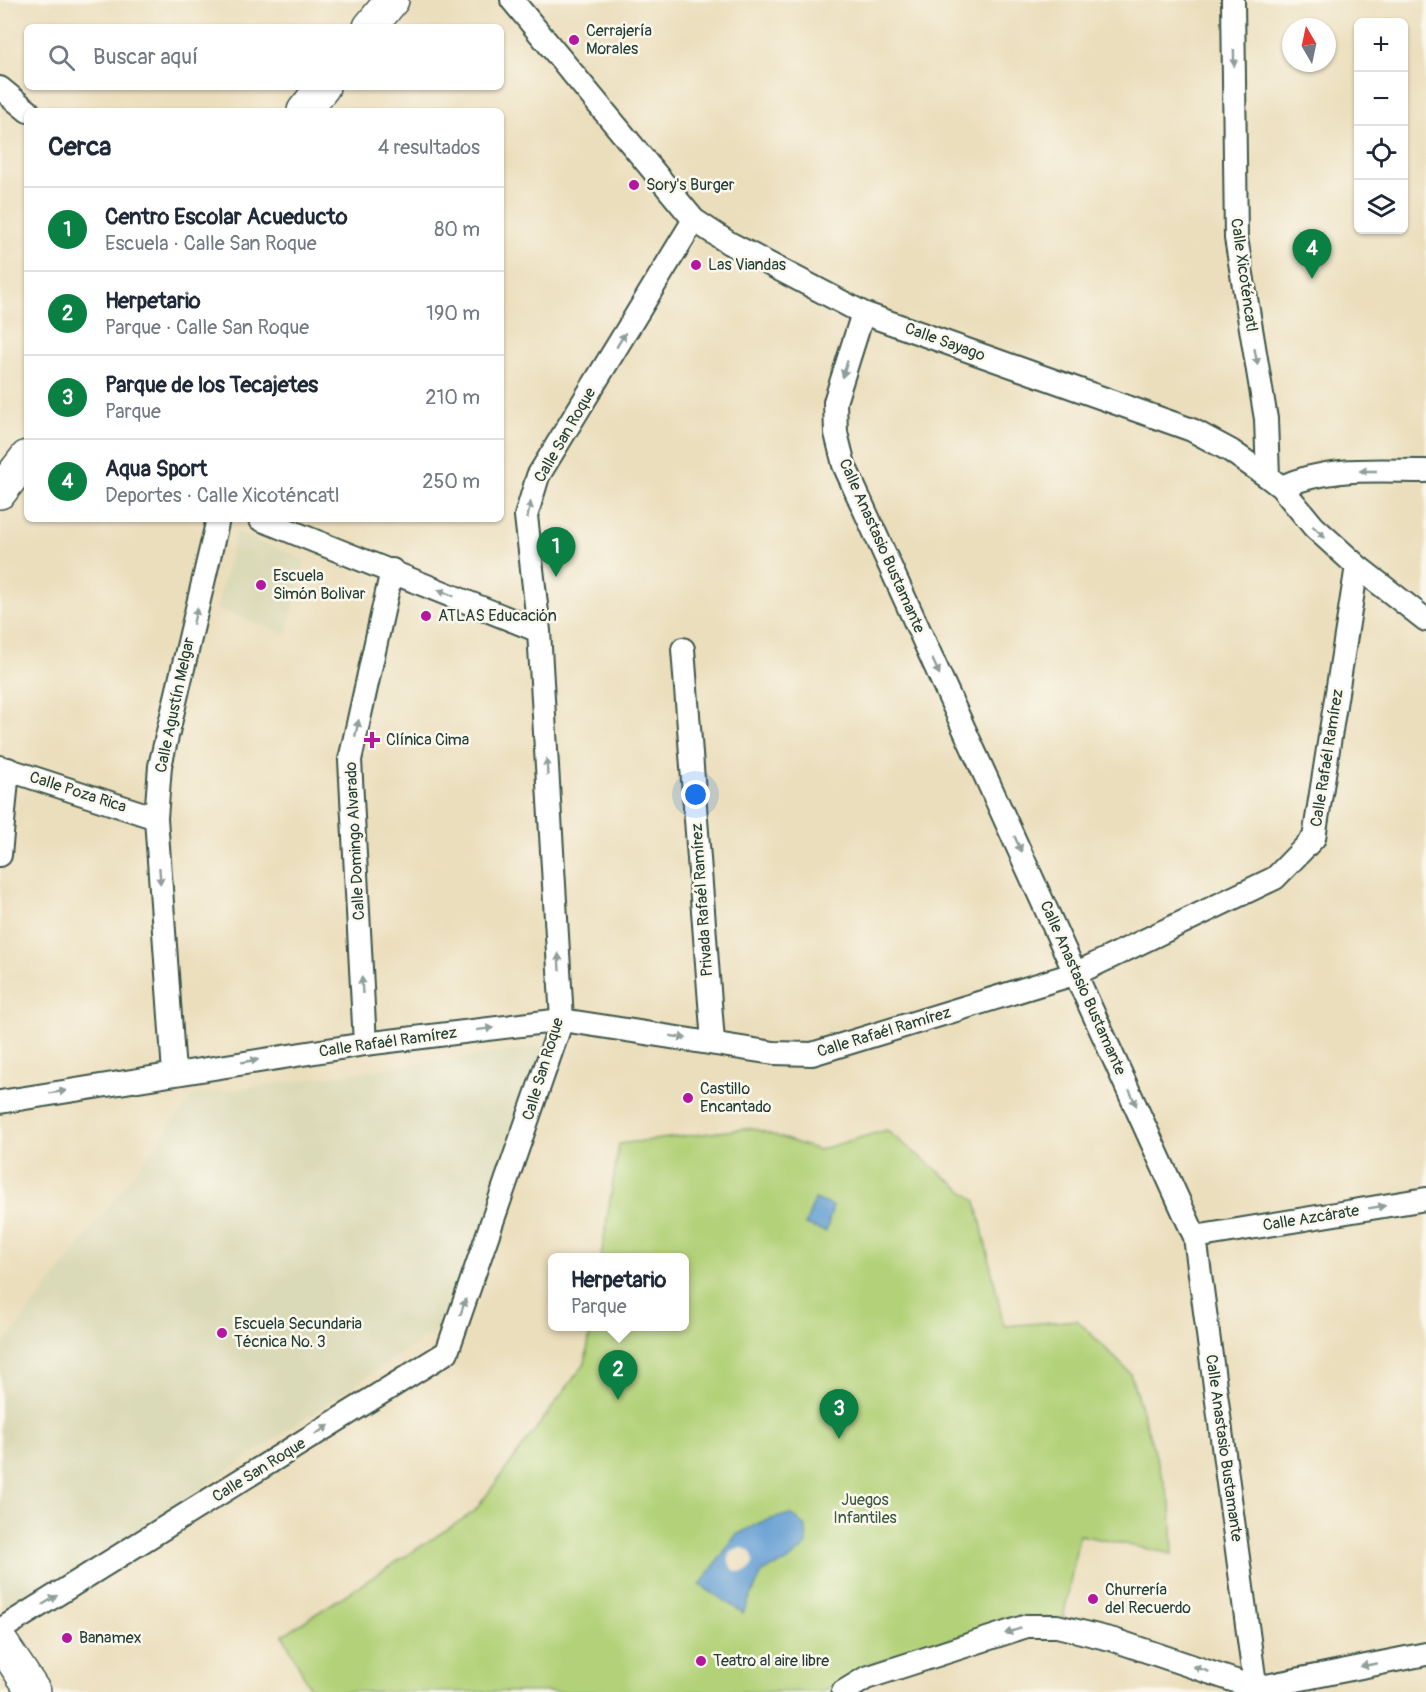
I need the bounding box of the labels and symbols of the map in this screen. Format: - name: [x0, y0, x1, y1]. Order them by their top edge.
- north arrow: [1282, 18, 1336, 72]
- place label: Cerrajería Morales: [586, 21, 652, 59]
- marker: Cerrajería Morales: [567, 33, 581, 47]
- one-way arrow: [1229, 49, 1238, 68]
- place label: Sory's Burger: [646, 175, 735, 195]
- marker: Sory's Burger: [627, 178, 641, 192]
- street label: Calle Xicoténcatl: [1226, 217, 1262, 333]
- pin: 4: [1292, 230, 1332, 279]
- place label: Las Viandas: [708, 255, 786, 275]
- marker: Las Viandas: [689, 258, 703, 272]
- street label: Calle Sayago: [902, 318, 988, 366]
- one-way arrow: [615, 332, 626, 348]
- one-way arrow: [1251, 347, 1260, 366]
- one-way arrow: [840, 360, 850, 378]
- street label: Calle San Roque: [530, 384, 600, 486]
- street label: Calle Anastasio Bustamante: [834, 456, 930, 636]
- one-way arrow: [1358, 466, 1377, 476]
- one-way arrow: [525, 500, 534, 519]
- one-way arrow: [1312, 524, 1326, 538]
- pin: 1: [536, 528, 576, 577]
- place label: Escuela Simón Bolivar: [273, 566, 366, 604]
- marker: Escuela Simón Bolivar: [254, 578, 268, 592]
- one-way arrow: [437, 588, 455, 597]
- place label: ATLAS Educación: [438, 606, 557, 626]
- one-way arrow: [191, 607, 200, 626]
- marker: ATLAS Educación: [419, 609, 433, 623]
- street label: Calle Agustín Melgar: [151, 635, 199, 774]
- one-way arrow: [932, 658, 941, 675]
- street label: Calle Rafaél Ramírez: [1306, 688, 1348, 828]
- one-way arrow: [353, 719, 362, 738]
- place label: Clínica Cima: [386, 730, 469, 750]
- marker: Clínica Cima: [363, 731, 381, 749]
- one-way arrow: [543, 757, 552, 776]
- street label: Calle Domingo Alvarado: [341, 761, 369, 921]
- street label: Calle Poza Rica: [27, 767, 129, 817]
- your location: [681, 780, 710, 809]
- street label: Privada Rafaél Ramírez: [687, 823, 717, 977]
- one-way arrow: [1013, 836, 1022, 853]
- one-way arrow: [155, 867, 164, 886]
- street label: Calle Anastasio Bustamante: [1035, 898, 1131, 1078]
- one-way arrow: [554, 952, 564, 971]
- one-way arrow: [358, 976, 367, 995]
- street label: Calle Rafaél Ramírez: [815, 1002, 953, 1062]
- street label: Calle San Roque: [518, 1015, 568, 1123]
- street label: Calle Rafaél Ramírez: [318, 1022, 458, 1062]
- one-way arrow: [476, 1024, 495, 1034]
- one-way arrow: [669, 1033, 688, 1042]
- one-way arrow: [241, 1057, 260, 1066]
- place label: Castillo Encantado: [700, 1079, 772, 1117]
- one-way arrow: [48, 1088, 67, 1097]
- one-way arrow: [1128, 1090, 1138, 1108]
- marker: Castillo Encantado: [681, 1091, 695, 1105]
- street label: Calle Azcárate: [1261, 1200, 1361, 1236]
- one-way arrow: [1368, 1202, 1387, 1211]
- one-way arrow: [458, 1298, 468, 1316]
- place label: Escuela Secundaria Técnica No. 3: [234, 1314, 362, 1352]
- marker: Escuela Secundaria Técnica No. 3: [215, 1326, 229, 1340]
- pin: 2: [598, 1350, 638, 1400]
- street label: Calle Anastasio Bustamante: [1201, 1353, 1247, 1543]
- pin: 3: [820, 1390, 858, 1439]
- one-way arrow: [314, 1425, 330, 1436]
- street label: Calle San Roque: [209, 1433, 310, 1507]
- park label: Juegos Infantiles: [833, 1490, 897, 1528]
- place label: Churrería del Recuerdo: [1105, 1580, 1191, 1618]
- marker: Churrería del Recuerdo: [1086, 1592, 1100, 1606]
- one-way arrow: [42, 1594, 58, 1605]
- one-way arrow: [1004, 1627, 1022, 1636]
- place label: Banamex: [79, 1628, 142, 1648]
- marker: Banamex: [60, 1631, 74, 1645]
- place label: Teatro al aire libre: [713, 1651, 829, 1671]
- marker: Teatro al aire libre: [694, 1654, 708, 1668]
- one-way arrow: [1359, 1661, 1378, 1670]
- one-way arrow: [1191, 1664, 1209, 1674]

